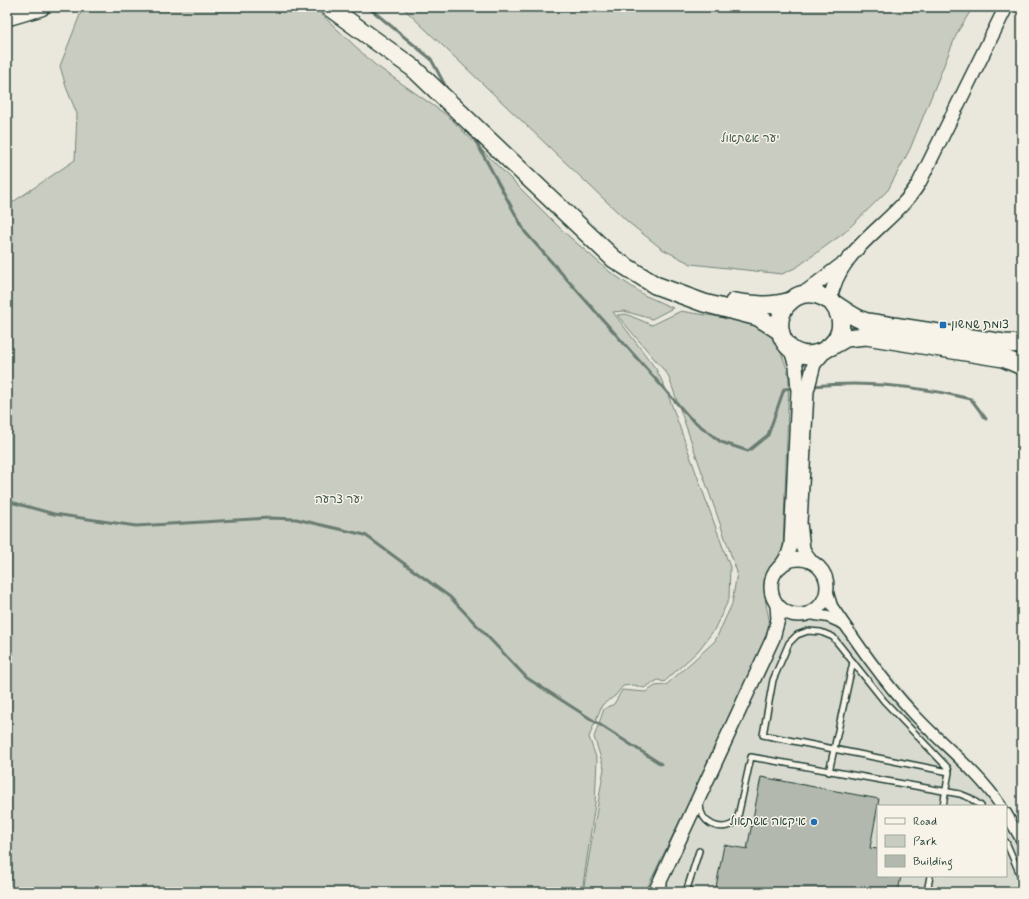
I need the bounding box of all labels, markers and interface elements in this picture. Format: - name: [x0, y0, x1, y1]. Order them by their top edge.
- park label: יער אשתאול: [721, 131, 779, 147]
- place label: צומת שמשון: [951, 317, 1009, 333]
- marker: צומת שמשון: [938, 320, 948, 330]
- park label: יער צרעה: [315, 492, 363, 508]
- legend: [877, 805, 1007, 877]
- place label: איקאה אשתאול: [729, 814, 806, 830]
- text: Road: [913, 814, 937, 830]
- marker: איקאה אשתאול: [809, 817, 819, 827]
- text: Park: [913, 834, 937, 850]
- text: Building: [913, 854, 953, 871]

